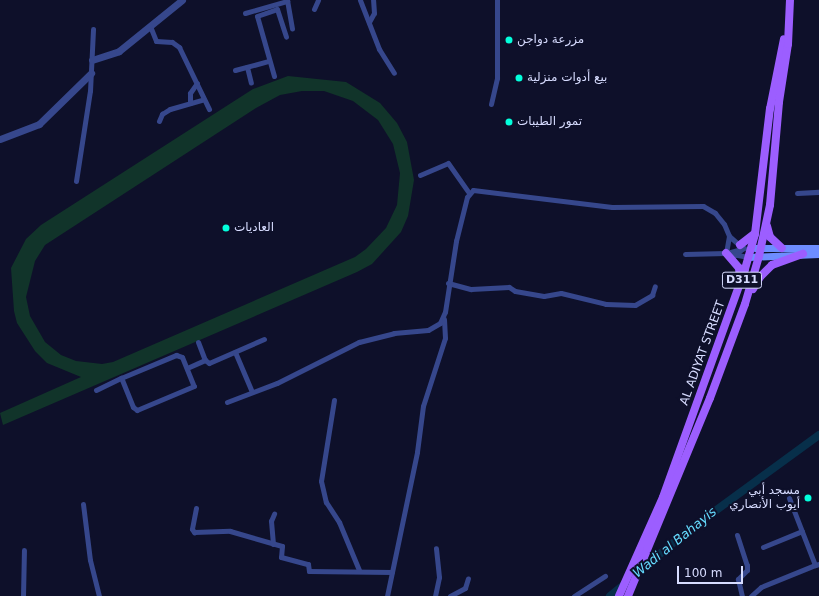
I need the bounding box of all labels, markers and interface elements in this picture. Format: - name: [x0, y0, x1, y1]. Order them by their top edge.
- place label: مزرعة دواجن: [517, 33, 584, 47]
- marker: مزرعة دواجن: [504, 35, 514, 45]
- place label: بيع أدوات منزلية: [527, 71, 607, 85]
- marker: بيع أدوات منزلية: [514, 73, 524, 83]
- place label: تمور الطيبات: [517, 115, 582, 129]
- marker: تمور الطيبات: [504, 117, 514, 127]
- place label: العاديات: [234, 221, 274, 235]
- marker: العاديات: [221, 223, 231, 233]
- road number: D311: [721, 271, 763, 289]
- street label: AL ADIYAT STREET: [677, 299, 729, 407]
- place label: مسجد أبي أيوب الأنصاري: [729, 484, 800, 512]
- marker: مسجد أبي أيوب الأنصاري: [803, 493, 813, 503]
- water label: Wadi al Bahayis: [630, 505, 720, 581]
- scale bar: [679, 558, 745, 584]
- text: 100 m: [684, 566, 722, 580]

